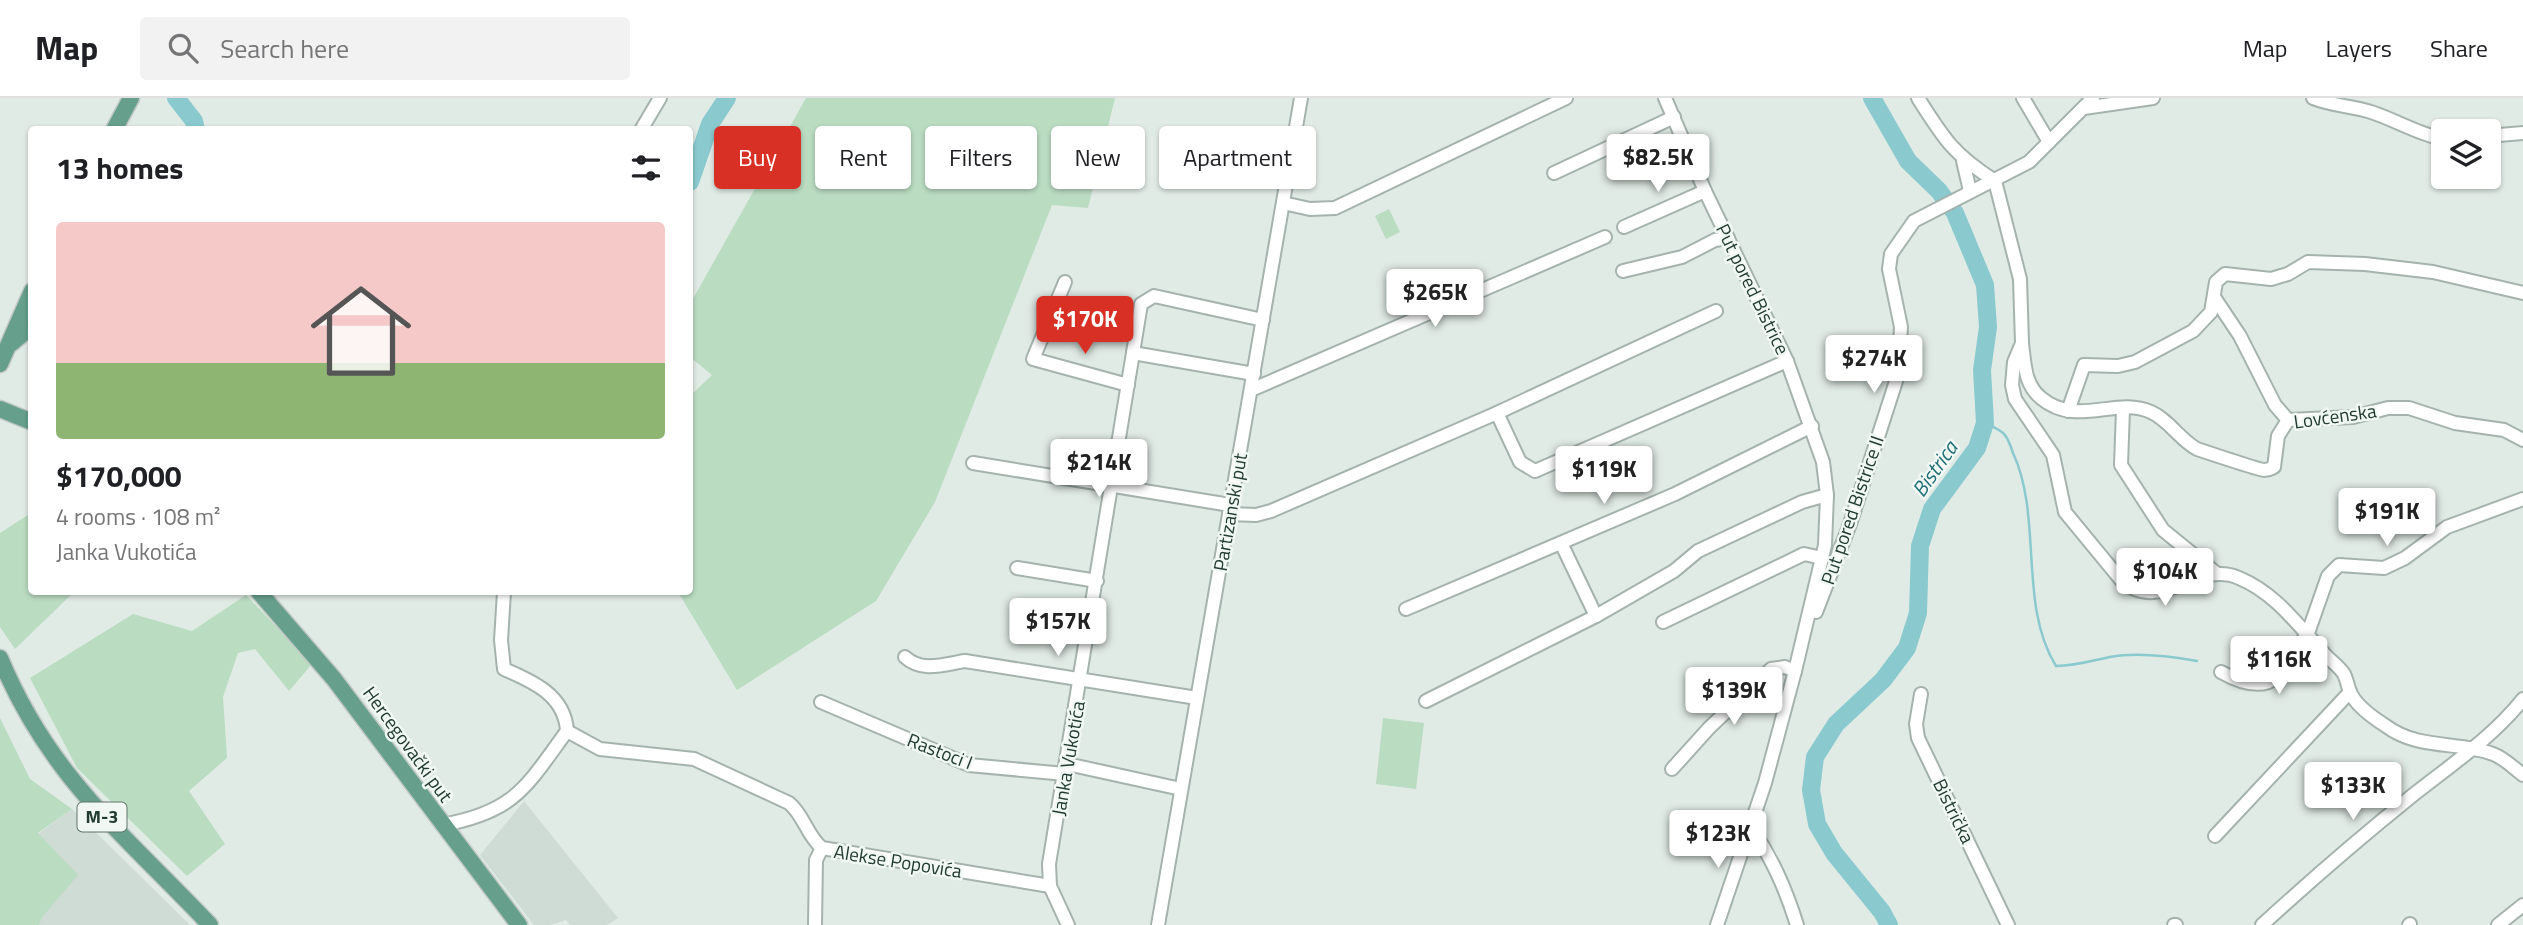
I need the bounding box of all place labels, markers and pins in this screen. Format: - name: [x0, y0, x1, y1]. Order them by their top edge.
- pin: $82.5K: [1601, 134, 1715, 194]
- pin: $265K: [1386, 270, 1484, 329]
- pin: $170K: [1036, 296, 1134, 356]
- pin: $274K: [1825, 336, 1923, 395]
- pin: $214K: [1050, 440, 1148, 499]
- pin: $119K: [1555, 446, 1653, 506]
- pin: $191K: [2338, 489, 2436, 548]
- pin: $104K: [2116, 548, 2214, 608]
- pin: $157K: [1009, 598, 1107, 658]
- pin: $116K: [2230, 636, 2328, 696]
- pin: $139K: [1685, 668, 1783, 727]
- pin: $133K: [2304, 762, 2402, 822]
- pin: $123K: [1669, 810, 1767, 870]

